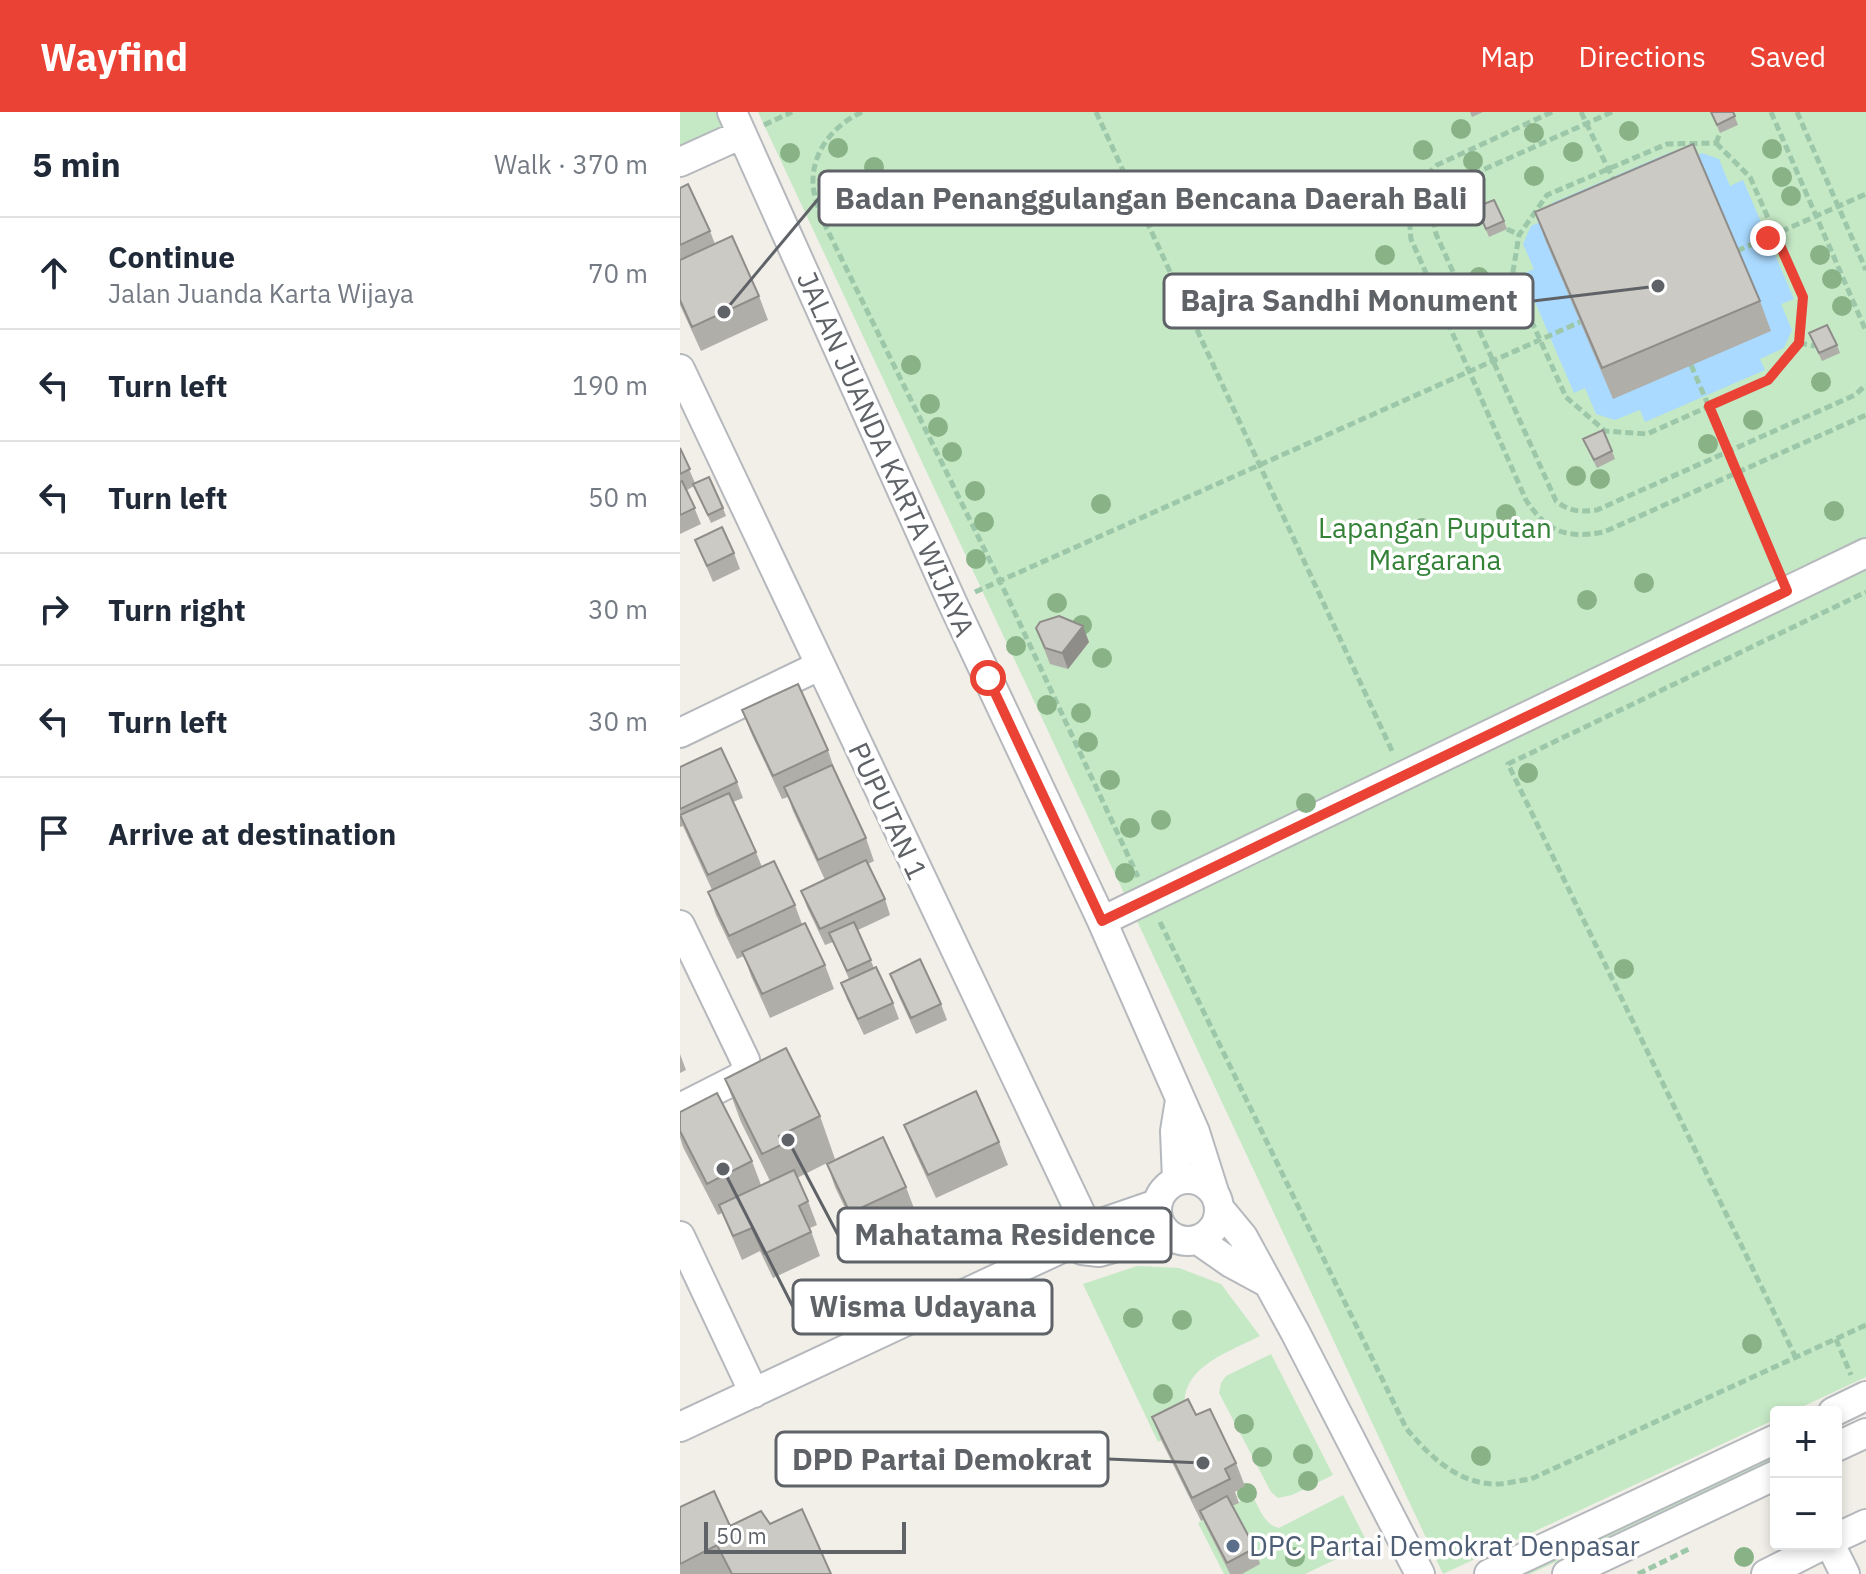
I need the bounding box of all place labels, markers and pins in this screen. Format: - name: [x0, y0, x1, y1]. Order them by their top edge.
- callout: Badan Penanggulangan Bencana Daerah Bali: [819, 171, 1484, 225]
- callout: Bajra Sandhi Monument: [1164, 274, 1533, 328]
- callout: Mahatama Residence: [838, 1208, 1171, 1262]
- callout: Wisma Udayana: [793, 1280, 1052, 1334]
- callout: DPD Partai Demokrat: [776, 1432, 1108, 1486]
- place label: DPC Partai Demokrat Denpasar: [1249, 1527, 1640, 1564]
- marker: DPC Partai Demokrat Denpasar: [1224, 1537, 1242, 1555]

